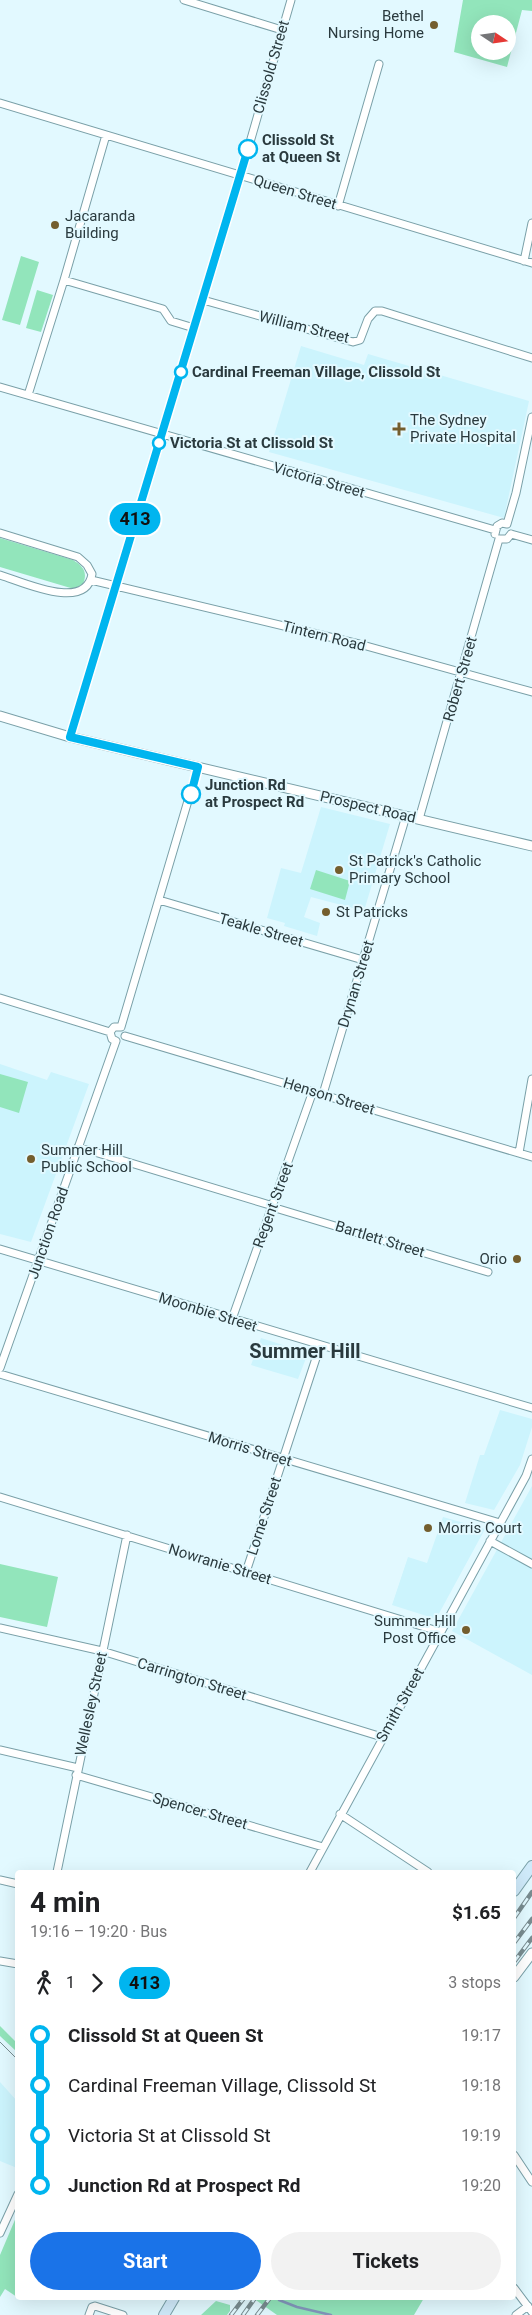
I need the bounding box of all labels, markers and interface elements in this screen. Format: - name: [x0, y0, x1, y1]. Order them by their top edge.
- place label: Bethel Nursing Home: [328, 7, 424, 42]
- north arrow: [471, 15, 516, 60]
- map controls: [471, 15, 516, 60]
- street label: Clissold Street: [249, 18, 293, 116]
- marker: Bethel Nursing Home: [428, 19, 440, 31]
- place label: Clissold St at Queen St: [262, 131, 340, 166]
- marker: Clissold St at Queen St: [238, 139, 258, 159]
- street label: Queen Street: [251, 171, 339, 213]
- place label: Jacaranda Building: [65, 207, 135, 242]
- marker: Jacaranda Building: [49, 219, 61, 231]
- street label: William Street: [257, 307, 351, 347]
- place label: Cardinal Freeman Village, Clissold St: [192, 363, 440, 381]
- marker: Cardinal Freeman Village, Clissold St: [174, 365, 188, 379]
- place label: The Sydney Private Hospital: [410, 411, 516, 446]
- marker: The Sydney Private Hospital: [392, 422, 406, 436]
- place label: Victoria St at Clissold St: [170, 434, 333, 452]
- marker: Victoria St at Clissold St: [152, 436, 166, 450]
- street label: Victoria Street: [271, 458, 367, 502]
- line badge: 413: [106, 503, 164, 535]
- text: 413: [120, 508, 150, 529]
- street label: Tintern Road: [280, 617, 368, 655]
- street label: Robert Street: [439, 634, 481, 724]
- place label: Junction Rd at Prospect Rd: [205, 776, 304, 811]
- marker: Junction Rd at Prospect Rd: [181, 784, 201, 804]
- street label: Prospect Road: [318, 787, 418, 827]
- place label: St Patrick's Catholic Primary School: [349, 852, 482, 887]
- marker: St Patrick's Catholic Primary School: [333, 864, 345, 876]
- place label: St Patricks: [336, 903, 408, 921]
- marker: St Patricks: [320, 906, 332, 918]
- street label: Teakle Street: [217, 909, 305, 951]
- street label: Drynan Street: [334, 938, 378, 1030]
- street label: Henson Street: [281, 1074, 377, 1118]
- place label: Summer Hill Public School: [41, 1141, 132, 1176]
- marker: Summer Hill Public School: [25, 1153, 37, 1165]
- street label: Regent Street: [249, 1160, 297, 1250]
- street label: Junction Road: [24, 1185, 72, 1281]
- street label: Bartlett Street: [333, 1217, 427, 1261]
- place label: Orio: [479, 1250, 507, 1268]
- marker: Orio: [511, 1253, 523, 1265]
- street label: Moonbie Street: [157, 1289, 259, 1336]
- district label: Summer Hill: [249, 1339, 361, 1363]
- street label: Morris Street: [206, 1428, 294, 1470]
- street label: Lorne Street: [243, 1474, 285, 1557]
- place label: Morris Court: [438, 1519, 522, 1537]
- marker: Morris Court: [422, 1522, 434, 1534]
- street label: Nowranie Street: [166, 1540, 274, 1588]
- place label: Summer Hill Post Office: [374, 1612, 456, 1647]
- marker: Summer Hill Post Office: [460, 1624, 472, 1636]
- street label: Wellesley Street: [71, 1650, 111, 1758]
- street label: Carrington Street: [135, 1654, 249, 1704]
- street label: Smith Street: [372, 1665, 428, 1745]
- street label: Spencer Street: [151, 1789, 250, 1833]
- text: 4 min: [30, 1886, 100, 1919]
- text: $1.65: [452, 1901, 501, 1924]
- text: 19:16 – 19:20 · Bus: [30, 1922, 167, 1941]
- icon: walk: [30, 1969, 58, 1997]
- icon: forward: [83, 1969, 111, 1997]
- text: 413: [129, 1972, 160, 1993]
- text: 1: [66, 1973, 75, 1992]
- text: 3 stops: [448, 1973, 501, 1992]
- text: Clissold St at Queen St: [68, 2024, 263, 2047]
- text: 19:17: [461, 2026, 501, 2045]
- text: Cardinal Freeman Village, Clissold St: [68, 2074, 376, 2097]
- text: 19:18: [461, 2076, 501, 2095]
- text: Victoria St at Clissold St: [68, 2124, 271, 2147]
- text: 19:19: [461, 2126, 501, 2145]
- text: Junction Rd at Prospect Rd: [68, 2174, 301, 2197]
- text: 19:20: [461, 2176, 501, 2195]
- button: Start: [30, 2232, 261, 2290]
- button: Tickets: [271, 2232, 501, 2290]

